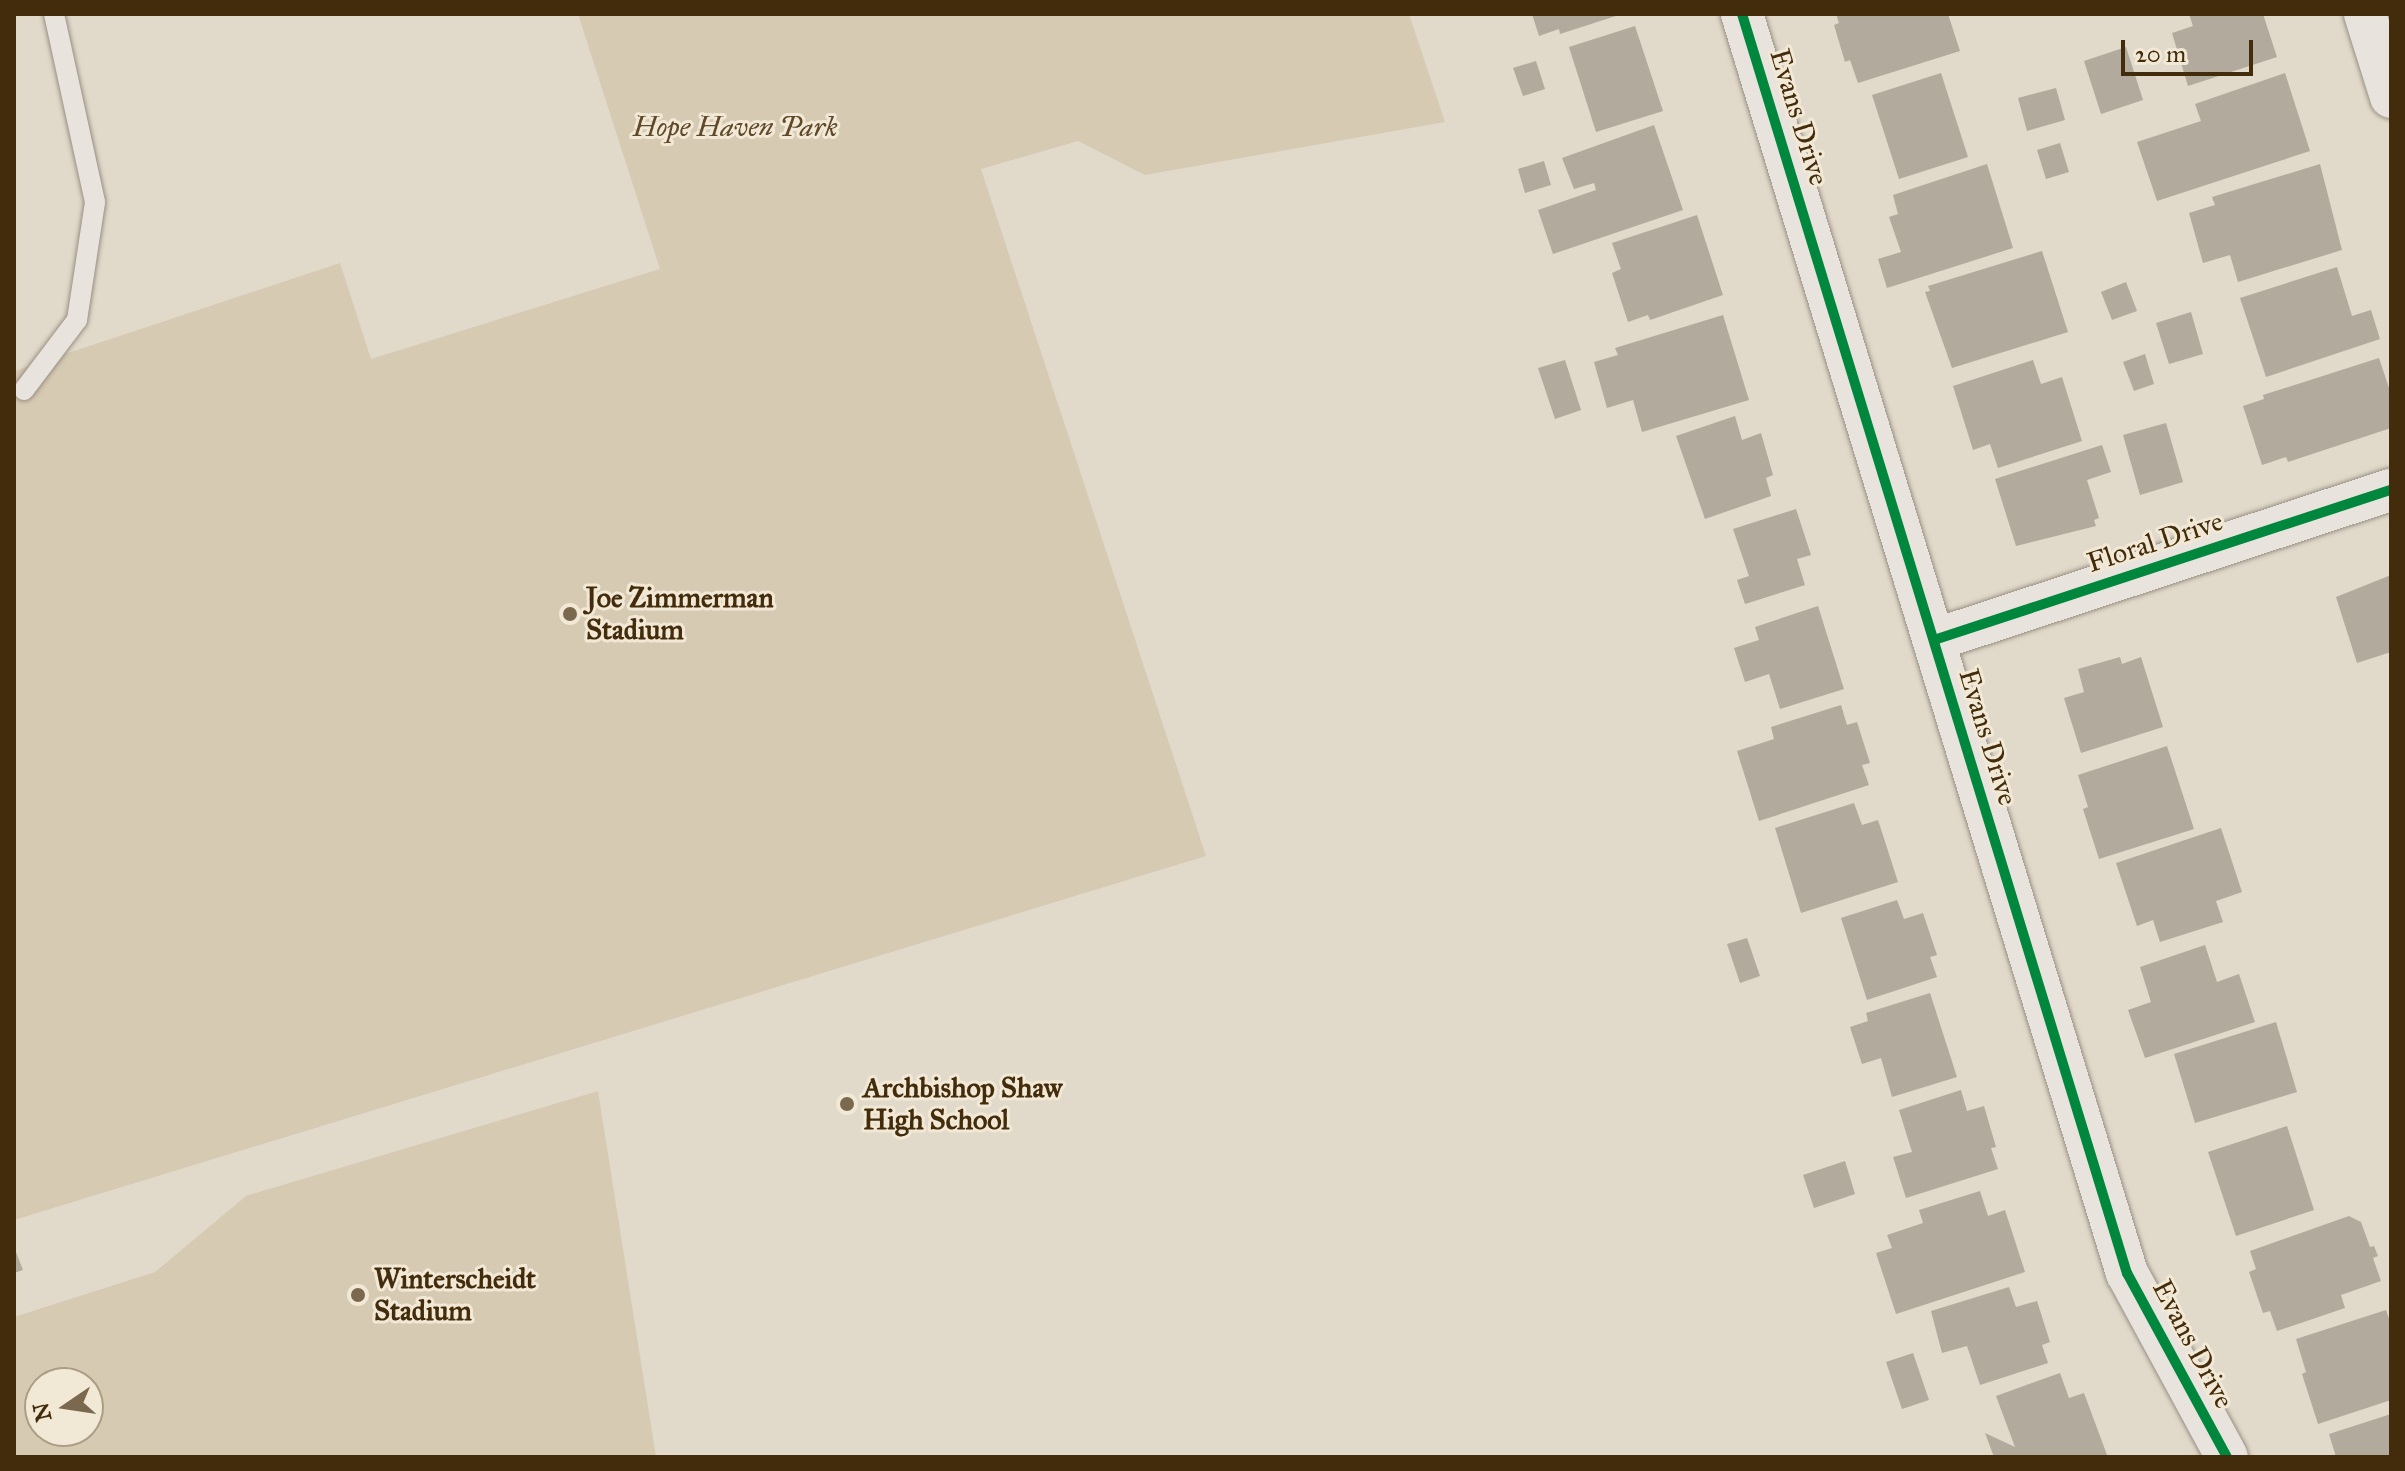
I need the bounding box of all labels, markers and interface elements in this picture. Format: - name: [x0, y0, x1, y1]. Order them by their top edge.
- scale bar: [2125, 24, 2257, 74]
- text: 20 m: [2135, 39, 2186, 69]
- street label: Evans Drive: [1762, 45, 1836, 189]
- park label: Hope Haven Park: [632, 110, 838, 144]
- street label: Floral Drive: [2083, 504, 2227, 580]
- place label: Joe Zimmerman Stadium: [586, 581, 774, 647]
- marker: Joe Zimmerman Stadium: [561, 605, 579, 623]
- street label: Evans Drive: [1951, 665, 2025, 809]
- place label: Archbishop Shaw High School: [863, 1071, 1062, 1137]
- marker: Archbishop Shaw High School: [838, 1095, 856, 1113]
- place label: Winterscheidt Stadium: [374, 1262, 536, 1328]
- street label: Evans Drive: [2145, 1274, 2241, 1414]
- marker: Winterscheidt Stadium: [349, 1286, 367, 1304]
- north arrow: [24, 1367, 104, 1447]
- text: N: [27, 1400, 57, 1424]

